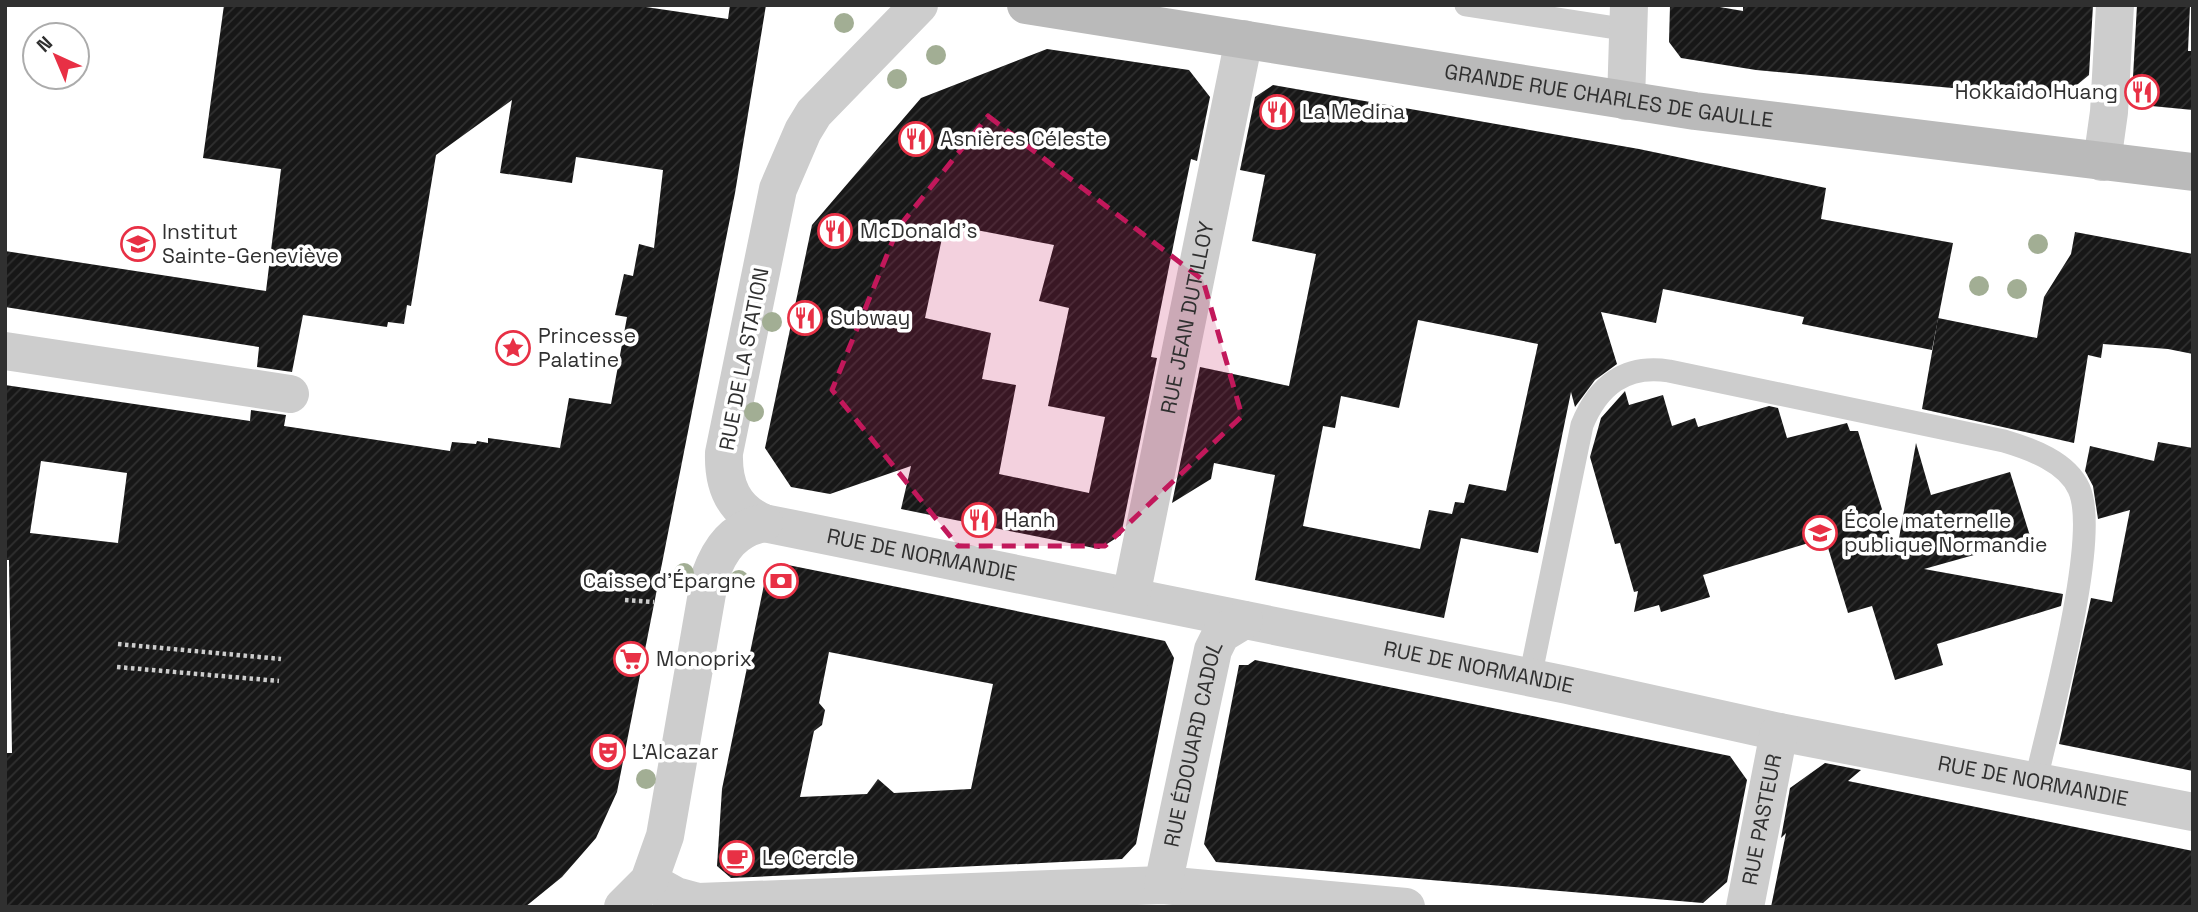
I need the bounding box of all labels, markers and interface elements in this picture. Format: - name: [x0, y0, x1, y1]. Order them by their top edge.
- north arrow: [21, 21, 91, 91]
- text: N: [31, 31, 58, 58]
- street label: GRANDE RUE CHARLES DE GAULLE: [1443, 58, 1775, 133]
- restaurant icon: Hokkaido Huang: [2123, 73, 2161, 111]
- place label: Hokkaido Huang: [1955, 78, 2118, 105]
- restaurant icon: La Medina: [1258, 93, 1296, 131]
- place label: La Medina: [1302, 98, 1405, 125]
- restaurant icon: Asnières Céleste: [897, 120, 935, 158]
- place label: Asnières Céleste: [940, 125, 1107, 152]
- restaurant icon: McDonald's: [816, 212, 854, 250]
- place label: McDonald's: [860, 217, 978, 244]
- place label: Institut Sainte-Geneviève: [162, 218, 339, 269]
- street label: RUE JEAN DUTILLOY: [1154, 219, 1220, 416]
- school or university icon: Institut Sainte-Geneviève: [119, 225, 157, 263]
- street label: RUE DE LA STATION: [713, 265, 774, 453]
- restaurant icon: Subway: [786, 299, 824, 337]
- place label: Subway: [830, 304, 910, 331]
- place label: Princesse Palatine: [538, 322, 636, 373]
- place icon: Princesse Palatine: [494, 329, 532, 367]
- restaurant icon: Hanh: [960, 501, 998, 539]
- place label: Hanh: [1004, 506, 1056, 533]
- place label: École maternelle publique Normandie: [1844, 507, 2047, 558]
- school or university icon: École maternelle publique Normandie: [1801, 514, 1839, 552]
- street label: RUE DE NORMANDIE: [825, 522, 1019, 587]
- bank icon: Caisse d'Épargne: [762, 562, 800, 600]
- place label: Caisse d'Épargne: [583, 567, 756, 594]
- street label: RUE DE NORMANDIE: [1381, 634, 1576, 699]
- street label: RUE ÉDOUARD CADOL: [1157, 636, 1229, 850]
- supermarket icon: Monoprix: [612, 640, 650, 678]
- place label: Monoprix: [656, 645, 752, 672]
- theatre icon: L'Alcazar: [589, 733, 627, 771]
- place label: L'Alcazar: [632, 738, 719, 765]
- street label: RUE DE NORMANDIE: [1936, 749, 2131, 812]
- street label: RUE PASTEUR: [1736, 752, 1787, 887]
- cafe icon: Le Cercle: [718, 839, 756, 877]
- place label: Le Cercle: [762, 844, 855, 871]

